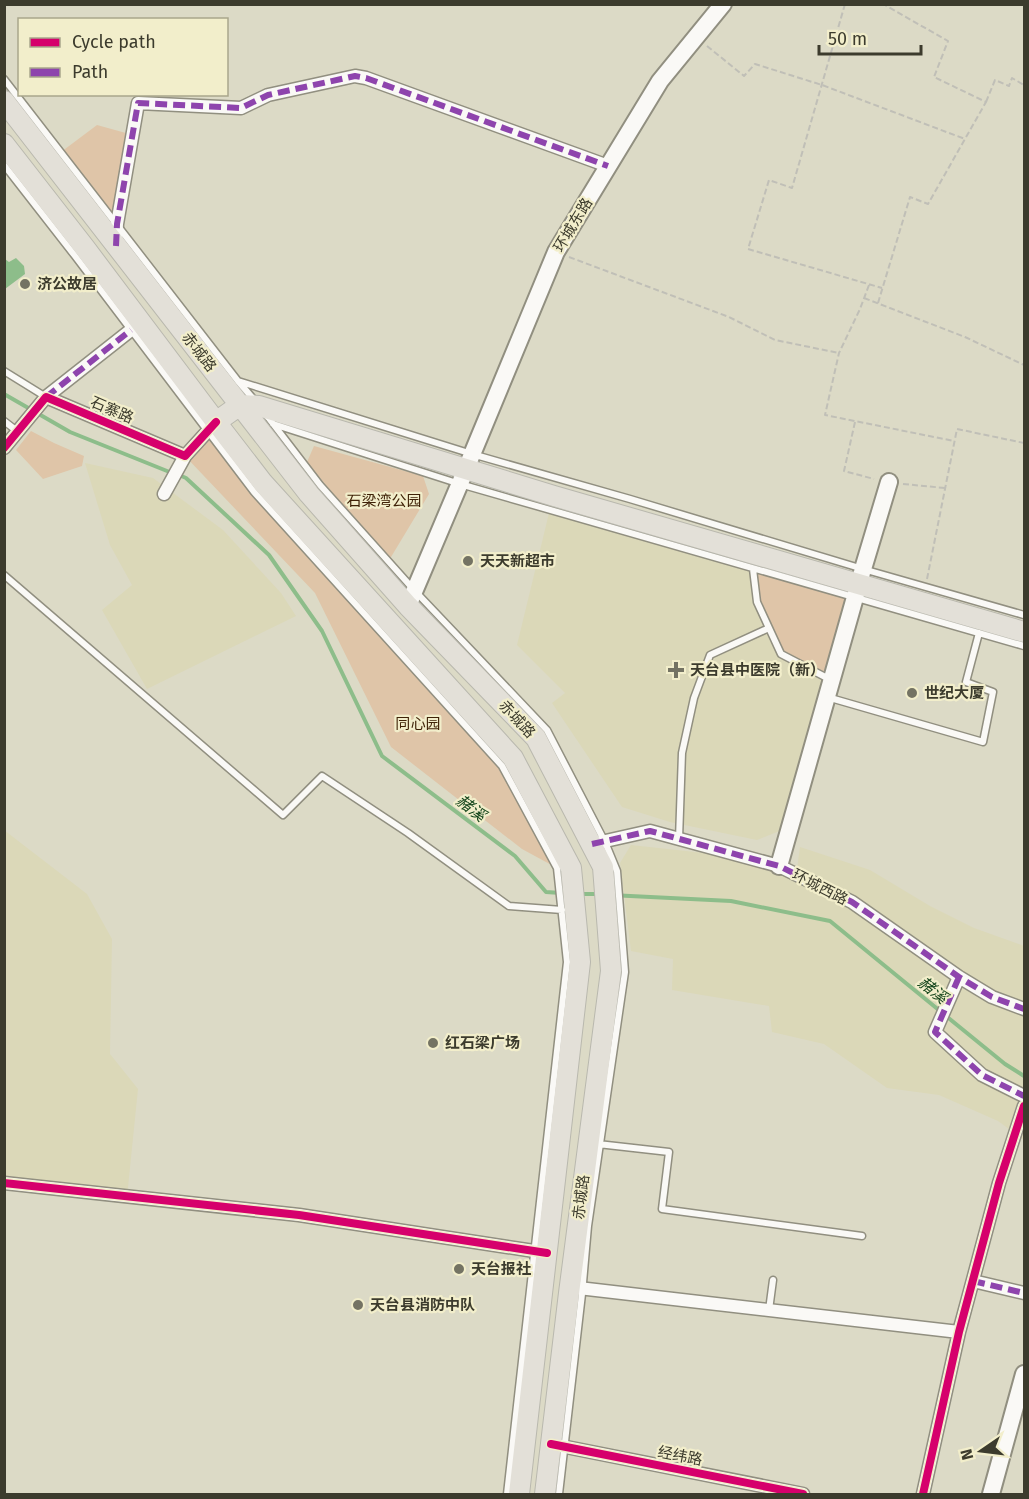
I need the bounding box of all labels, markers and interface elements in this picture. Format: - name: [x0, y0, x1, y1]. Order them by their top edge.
- legend: [18, 18, 228, 96]
- scale bar: [819, 18, 921, 56]
- text: 50 m: [828, 28, 867, 50]
- text: Cycle path: [72, 31, 156, 53]
- text: Path: [72, 61, 108, 83]
- street label: 环城东路: [550, 195, 596, 255]
- place label: 济公故居: [37, 275, 97, 293]
- marker: 济公故居: [18, 277, 32, 291]
- street label: 赤城路: [178, 329, 220, 375]
- street label: 石寨路: [88, 393, 136, 427]
- park label: 石梁湾公园: [346, 492, 422, 510]
- place label: 天天新超市: [480, 552, 555, 570]
- marker: 天天新超市: [461, 554, 475, 568]
- marker: 天台县中医院（新）: [667, 661, 685, 679]
- place label: 天台县中医院（新）: [690, 661, 825, 679]
- place label: 世纪大厦: [924, 684, 984, 702]
- marker: 世纪大厦: [905, 686, 919, 700]
- street label: 赤城路: [495, 696, 539, 742]
- park label: 同心园: [395, 715, 441, 733]
- water label: 赭溪: [452, 791, 491, 826]
- street label: 环城西路: [789, 865, 851, 909]
- water label: 赭溪: [915, 973, 953, 1009]
- place label: 红石梁广场: [445, 1034, 520, 1052]
- marker: 红石梁广场: [426, 1036, 440, 1050]
- street label: 赤城路: [569, 1174, 593, 1220]
- place label: 天台报社: [471, 1260, 531, 1278]
- marker: 天台报社: [452, 1262, 466, 1276]
- place label: 天台县消防中队: [370, 1296, 475, 1314]
- marker: 天台县消防中队: [351, 1298, 365, 1312]
- north arrow: [951, 1421, 1011, 1481]
- street label: 经纬路: [656, 1443, 704, 1469]
- text: N: [956, 1447, 977, 1462]

